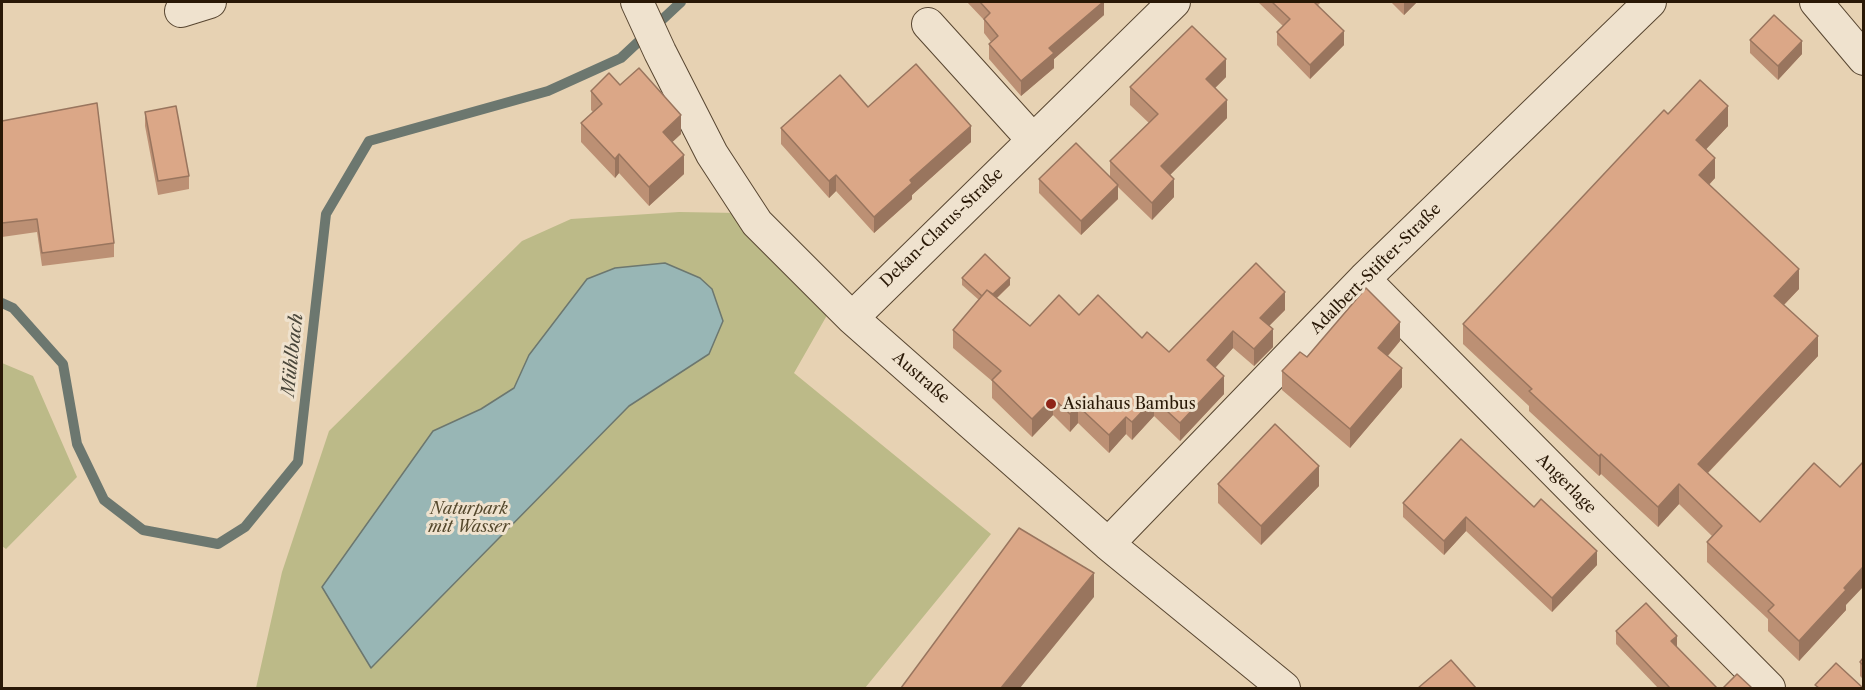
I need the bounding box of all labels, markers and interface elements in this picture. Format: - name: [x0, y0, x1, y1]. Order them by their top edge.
- street label: Dekan-Clarus-Straße: [877, 164, 1007, 292]
- street label: Adalbert-Stifter-Straße: [1307, 200, 1445, 338]
- water label: Mühlbach: [278, 313, 308, 397]
- street label: Austraße: [889, 348, 953, 408]
- place label: Asiahaus Bambus: [1063, 394, 1196, 414]
- marker: Asiahaus Bambus: [1044, 397, 1058, 411]
- street label: Angerlage: [1532, 450, 1600, 518]
- park label: Naturpark mit Wasser: [428, 499, 510, 537]

